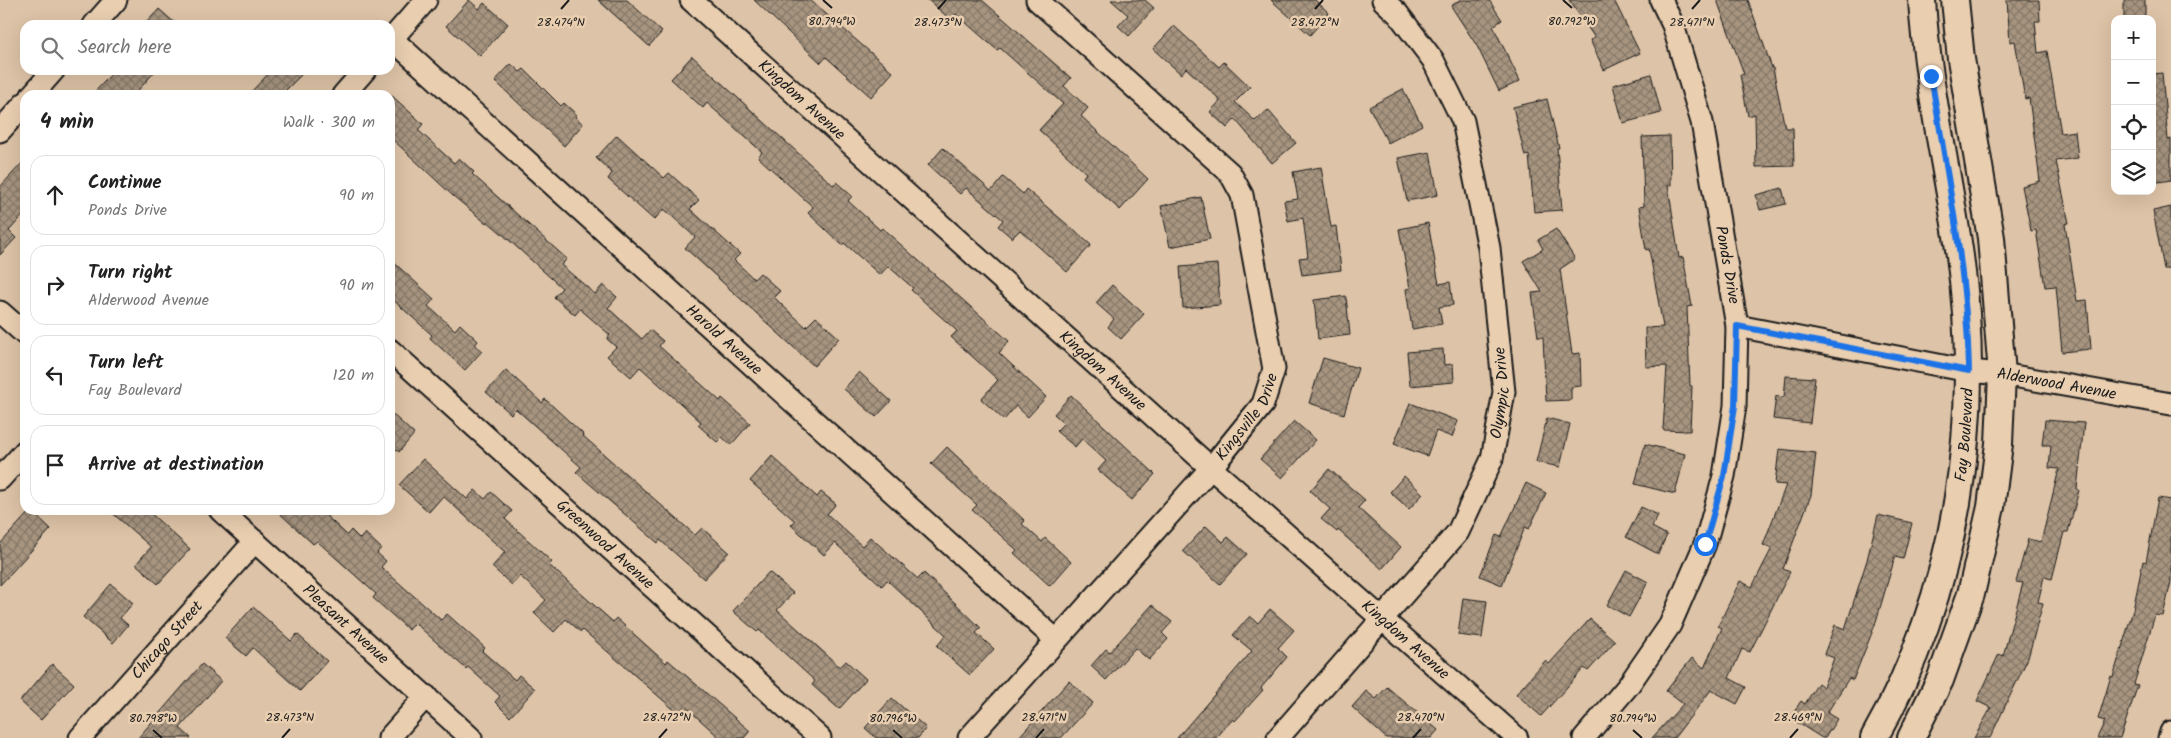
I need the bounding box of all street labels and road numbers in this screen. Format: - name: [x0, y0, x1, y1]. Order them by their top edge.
- street label: Kingdom Avenue: [752, 53, 851, 146]
- street label: Ponds Drive: [1708, 224, 1746, 306]
- street label: Harold Avenue: [680, 298, 768, 381]
- street label: Kingdom Avenue: [1053, 324, 1152, 417]
- street label: Olympic Drive: [1483, 346, 1517, 441]
- street label: Alderwood Avenue: [1996, 361, 2118, 407]
- street label: Kingsville Drive: [1209, 370, 1284, 466]
- street label: Fay Boulevard: [1948, 387, 1980, 483]
- street label: Greenwood Avenue: [551, 493, 660, 595]
- street label: Pleasant Avenue: [297, 578, 395, 671]
- street label: Chicago Street: [125, 594, 210, 685]
- street label: Kingdom Avenue: [1356, 594, 1455, 686]

